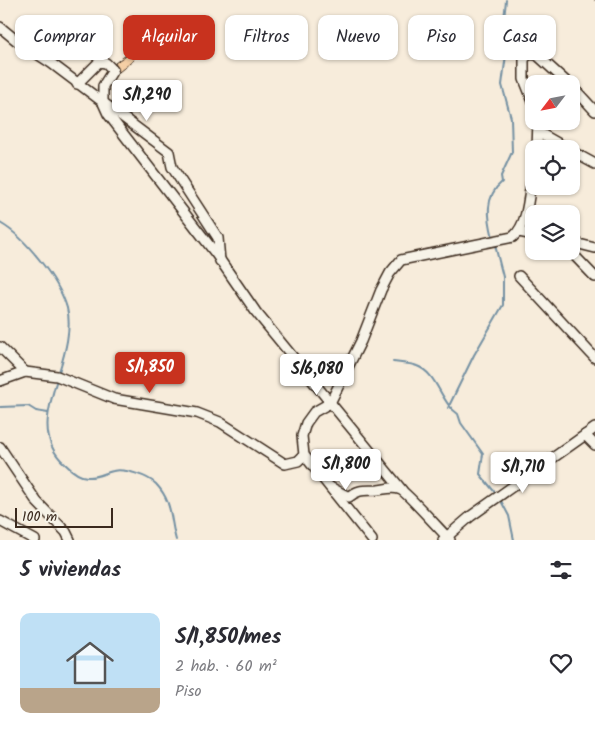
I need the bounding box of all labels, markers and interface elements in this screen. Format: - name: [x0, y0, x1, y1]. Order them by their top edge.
- chip: Comprar: [15, 15, 113, 60]
- chip: Alquilar: [123, 15, 215, 60]
- chip: Filtros: [225, 15, 308, 60]
- chip: Nuevo: [318, 15, 398, 60]
- chip: Piso: [408, 15, 474, 60]
- chip: Casa: [484, 15, 556, 60]
- north arrow: [525, 75, 580, 130]
- map controls: [525, 75, 580, 260]
- pin: S/1,290: [101, 80, 193, 122]
- text: S/1,290: [123, 83, 171, 108]
- button: locate: [525, 140, 580, 195]
- button: layers: [525, 205, 580, 260]
- pin: S/1,850: [104, 352, 196, 394]
- pin: S/6,080: [271, 354, 363, 396]
- text: S/1,850: [126, 355, 174, 380]
- text: S/6,080: [291, 357, 343, 382]
- pin: S/1,800: [300, 448, 392, 491]
- text: S/1,800: [322, 452, 370, 477]
- pin: S/1,710: [477, 452, 569, 494]
- text: S/1,710: [502, 455, 544, 480]
- scale bar: [15, 505, 112, 528]
- text: 100 m: [22, 506, 57, 528]
- text: 5 viviendas: [20, 554, 121, 587]
- icon: filters: [547, 556, 575, 584]
- text: S/1,850/mes: [175, 621, 281, 654]
- icon: home: [60, 633, 120, 693]
- icon: heart: [547, 649, 575, 677]
- text: 2 hab. · 60 m²: [175, 654, 277, 679]
- text: Piso: [175, 679, 202, 704]

